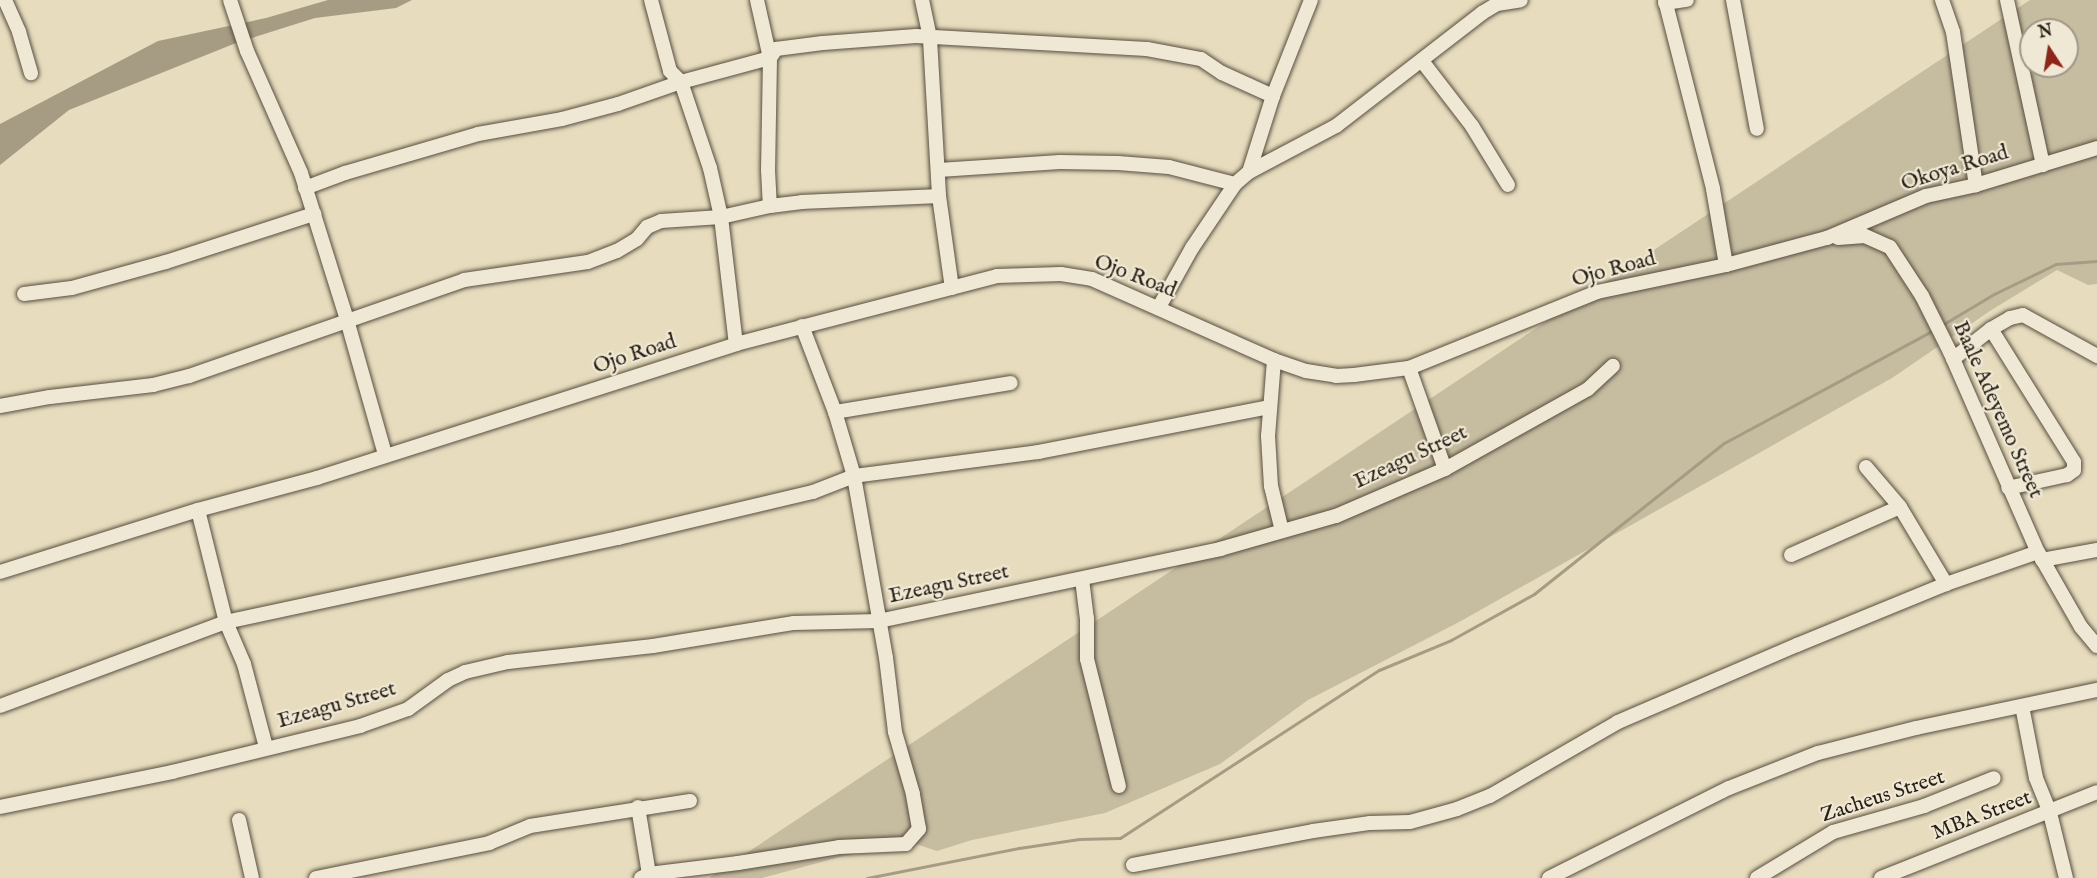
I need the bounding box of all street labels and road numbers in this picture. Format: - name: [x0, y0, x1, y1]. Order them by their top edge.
- street label: Okoya Road: [1898, 141, 2012, 197]
- street label: Ojo Road: [1569, 247, 1659, 293]
- street label: Ojo Road: [1090, 250, 1180, 304]
- street label: Baale Adeyemo Street: [1947, 318, 2047, 502]
- street label: Ojo Road: [590, 330, 680, 380]
- street label: Ezeagu Street: [1350, 421, 1472, 495]
- street label: Ezeagu Street: [887, 560, 1011, 610]
- street label: Ezeagu Street: [275, 677, 399, 735]
- street label: Zacheus Street: [1818, 765, 1948, 829]
- street label: MBA Street: [1929, 785, 2035, 847]

